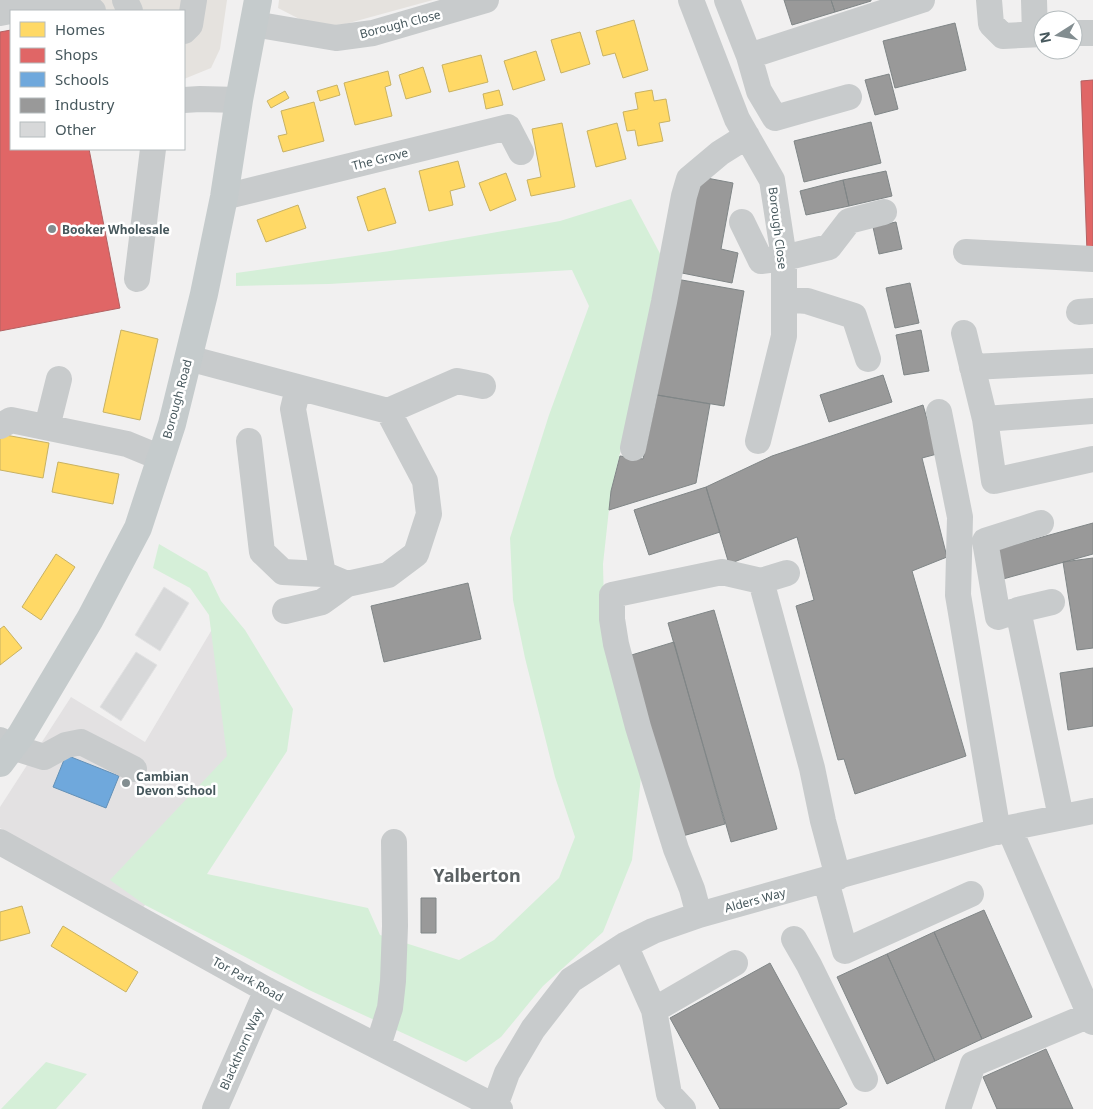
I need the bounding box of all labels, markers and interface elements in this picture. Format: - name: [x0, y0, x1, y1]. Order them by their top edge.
- street label: Borough Close: [358, 6, 442, 42]
- legend: [10, 10, 185, 150]
- north arrow: [1033, 10, 1083, 60]
- text: Homes: [55, 19, 105, 39]
- text: N: [1034, 30, 1055, 45]
- text: Shops: [55, 44, 98, 64]
- text: Schools: [55, 69, 109, 89]
- text: Industry: [55, 94, 115, 114]
- text: Other: [55, 119, 96, 139]
- street label: The Grove: [350, 144, 410, 174]
- street label: Borough Close: [765, 186, 792, 270]
- place label: Booker Wholesale: [62, 221, 170, 238]
- marker: Booker Wholesale: [46, 223, 58, 235]
- street label: Borough Road: [158, 358, 196, 440]
- place label: Cambian Devon School: [136, 768, 216, 799]
- marker: Cambian Devon School: [120, 777, 132, 789]
- district label: Yalberton: [433, 863, 521, 887]
- street label: Alders Way: [723, 883, 788, 916]
- street label: Tor Park Road: [210, 953, 286, 1005]
- street label: Blackthorn Way: [215, 1005, 267, 1093]

